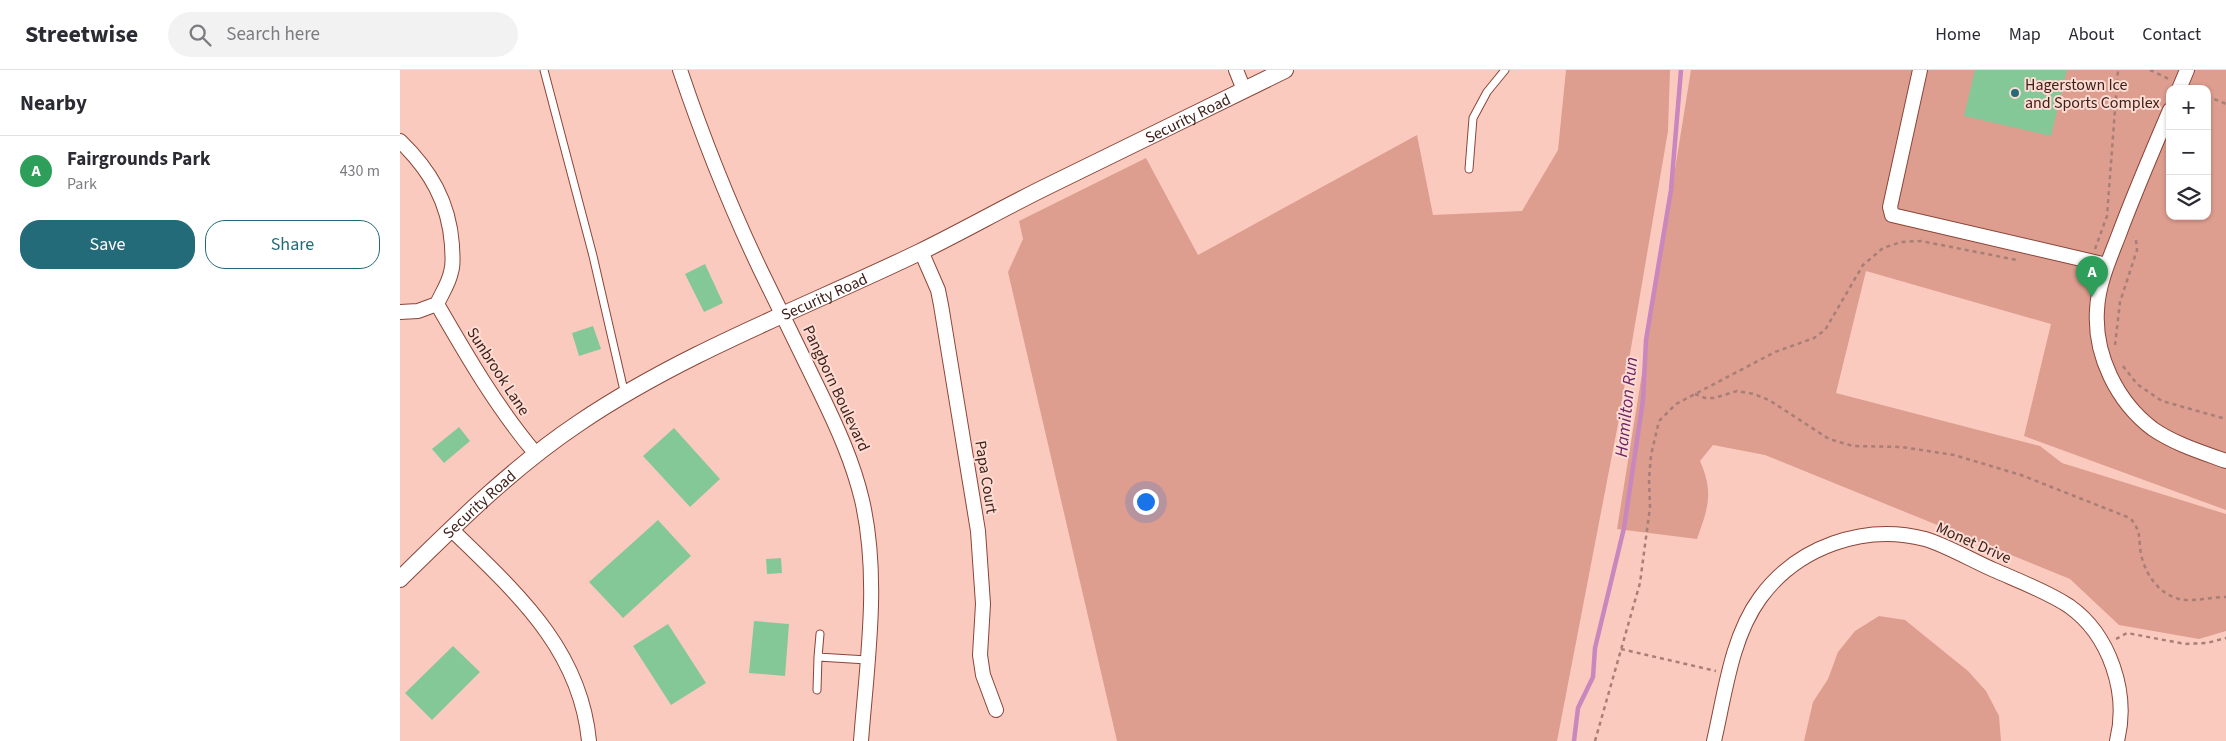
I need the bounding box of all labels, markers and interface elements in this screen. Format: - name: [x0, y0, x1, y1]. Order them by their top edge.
- search box: [168, 12, 518, 57]
- text: Streetwise: [25, 17, 138, 52]
- icon: search: [186, 21, 214, 49]
- text: Search here: [226, 21, 320, 48]
- text: Home: [1935, 22, 1981, 47]
- text: Map: [2009, 22, 2041, 47]
- text: About: [2069, 22, 2114, 47]
- text: Contact: [2142, 22, 2201, 47]
- place label: Hagerstown Ice and Sports Complex: [2025, 74, 2160, 114]
- map controls: [2166, 85, 2211, 220]
- button: +: [2166, 85, 2211, 130]
- marker: Hagerstown Ice and Sports Complex: [2009, 87, 2021, 99]
- text: Nearby: [20, 88, 87, 118]
- street label: Security Road: [1142, 89, 1234, 149]
- button: −: [2166, 130, 2211, 175]
- text: Fairgrounds Park: [67, 146, 210, 173]
- text: A: [31, 160, 41, 182]
- text: 430 m: [340, 160, 380, 182]
- text: Park: [67, 173, 97, 195]
- button: layers: [2166, 175, 2211, 220]
- button: Save: [20, 220, 195, 269]
- button: Share: [205, 220, 380, 269]
- pin: A: [2076, 256, 2108, 297]
- street label: Security Road: [778, 268, 871, 326]
- street label: Pangborn Boulevard: [797, 322, 875, 455]
- street label: Sunbrook Lane: [461, 323, 535, 420]
- water label: Hamilton Run: [1609, 356, 1644, 458]
- street label: Papa Court: [969, 439, 1003, 516]
- street label: Security Road: [438, 465, 521, 544]
- your location: [1133, 489, 1159, 515]
- street label: Monet Drive: [1933, 517, 2015, 569]

